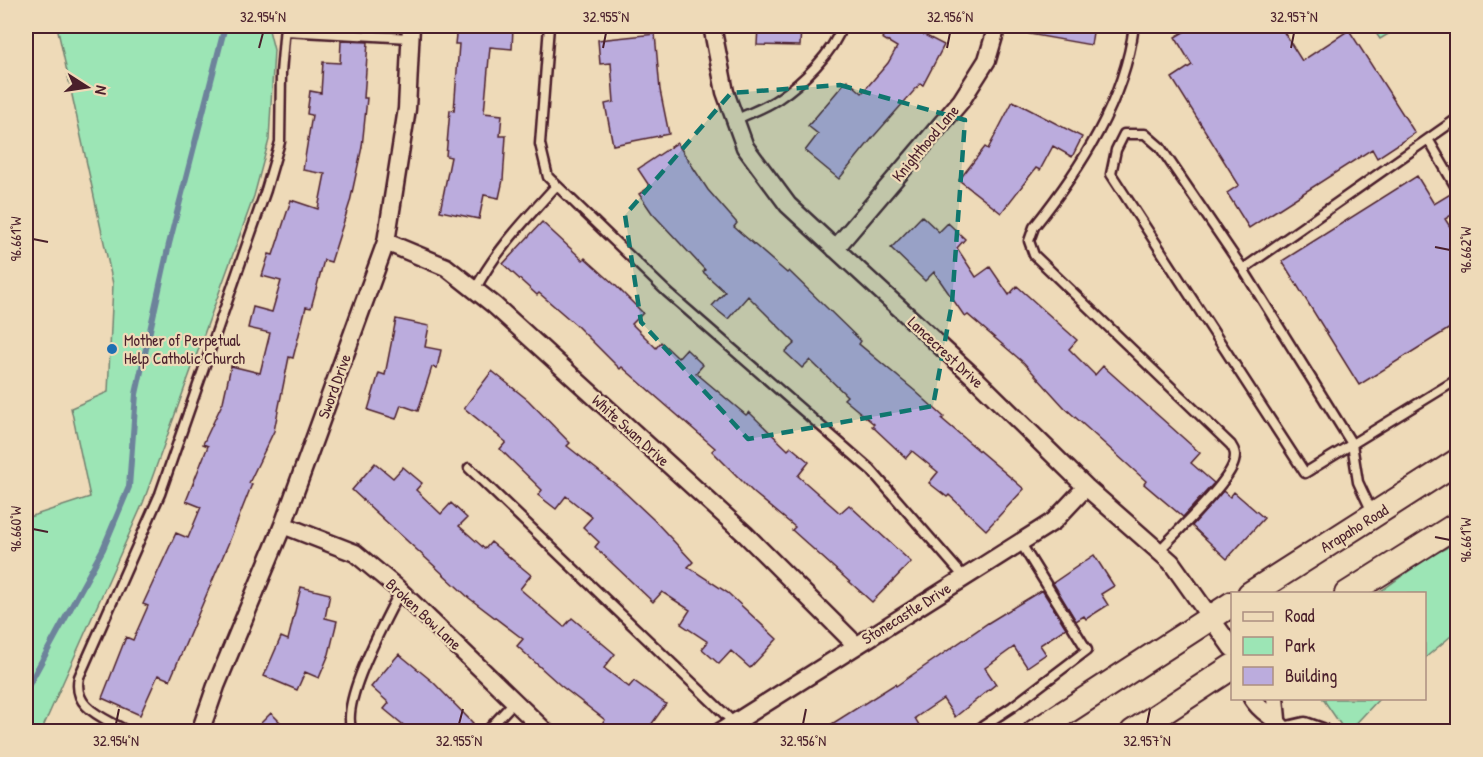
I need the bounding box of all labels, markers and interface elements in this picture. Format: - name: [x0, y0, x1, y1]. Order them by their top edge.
- text: 32.954°N: [240, 6, 286, 27]
- text: 32.955°N: [583, 6, 629, 27]
- text: 32.956°N: [927, 6, 973, 27]
- text: 32.957°N: [1270, 6, 1318, 27]
- north arrow: [57, 57, 117, 117]
- text: N: [90, 84, 113, 97]
- street label: Knighthood Lane: [886, 99, 964, 186]
- text: 96.661°W: [5, 216, 26, 261]
- text: 96.662°W: [1455, 226, 1476, 273]
- street label: Lancecrest Drive: [903, 311, 989, 393]
- place label: Mother of Perpetual Help Catholic Church: [124, 329, 245, 369]
- marker: Mother of Perpetual Help Catholic Church: [105, 342, 119, 356]
- street label: Sword Drive: [312, 350, 356, 421]
- street label: White Swan Drive: [587, 389, 675, 471]
- street label: Arapaho Road: [1316, 498, 1392, 558]
- text: 96.660°W: [5, 505, 26, 552]
- text: 96.661°W: [1455, 517, 1476, 562]
- street label: Broken Bow Lane: [381, 573, 467, 655]
- street label: Stonecastle Drive: [857, 576, 955, 649]
- legend: [1231, 592, 1426, 700]
- text: Road: [1285, 603, 1315, 628]
- text: Park: [1285, 633, 1316, 658]
- text: Building: [1285, 663, 1337, 688]
- text: 32.954°N: [93, 730, 139, 751]
- text: 32.955°N: [436, 730, 482, 751]
- text: 32.956°N: [780, 730, 826, 751]
- text: 32.957°N: [1123, 730, 1171, 751]

